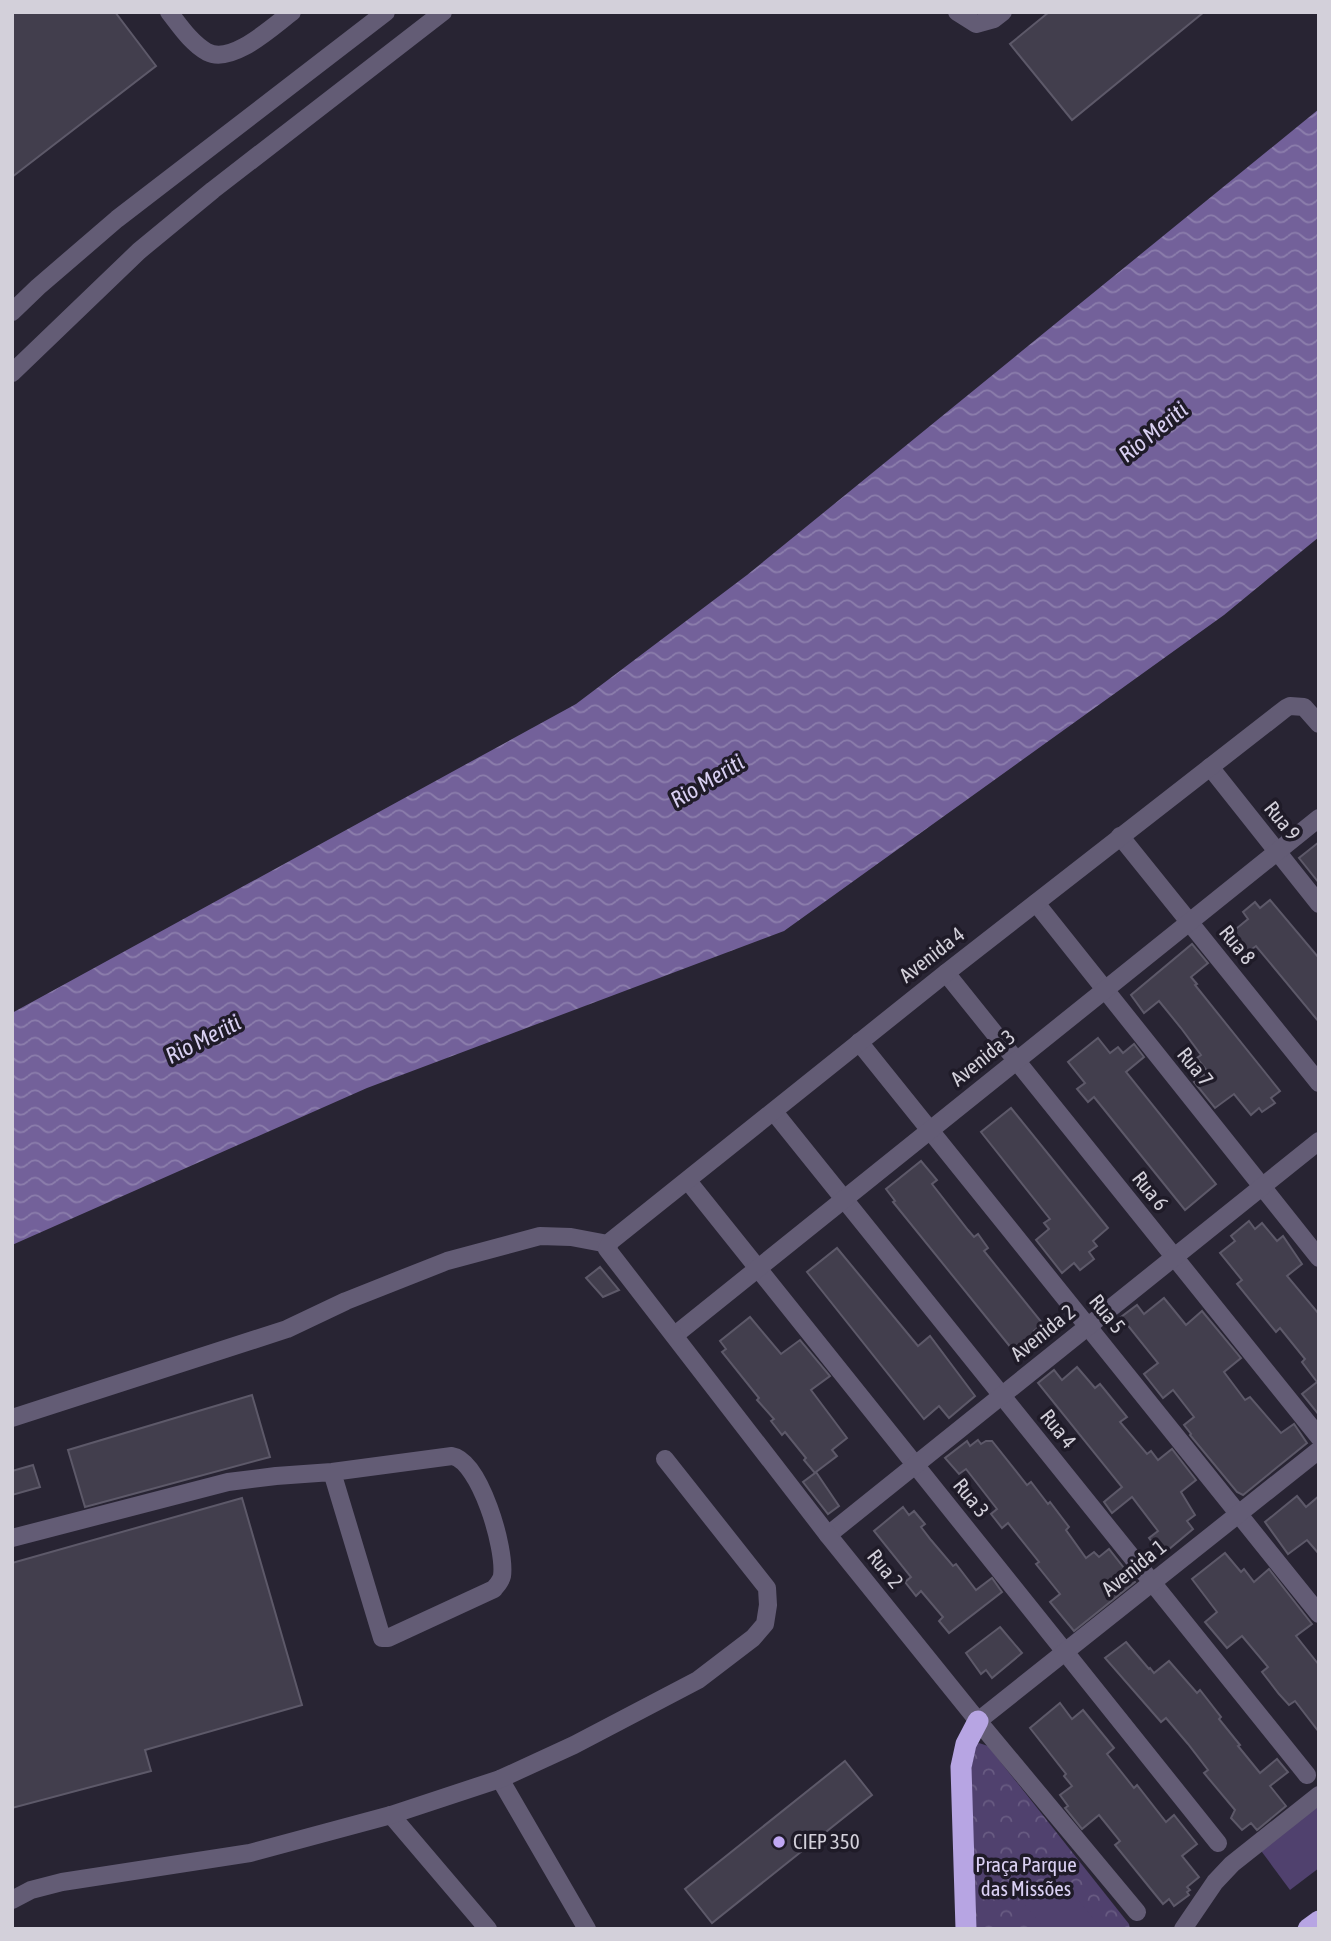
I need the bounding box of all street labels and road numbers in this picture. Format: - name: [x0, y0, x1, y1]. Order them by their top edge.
- street label: Rua 9: [1260, 796, 1306, 845]
- street label: Rua 8: [1215, 920, 1261, 969]
- street label: Avenida 4: [894, 921, 969, 987]
- street label: Avenida 3: [945, 1024, 1019, 1090]
- street label: Rua 7: [1173, 1042, 1219, 1091]
- street label: Rua 6: [1128, 1166, 1174, 1215]
- street label: Rua 5: [1085, 1289, 1131, 1338]
- street label: Avenida 2: [1005, 1299, 1079, 1365]
- street label: Rua 4: [1036, 1404, 1082, 1453]
- street label: Rua 3: [949, 1473, 995, 1522]
- street label: Avenida 1: [1096, 1534, 1170, 1600]
- street label: Rua 2: [863, 1544, 909, 1593]

